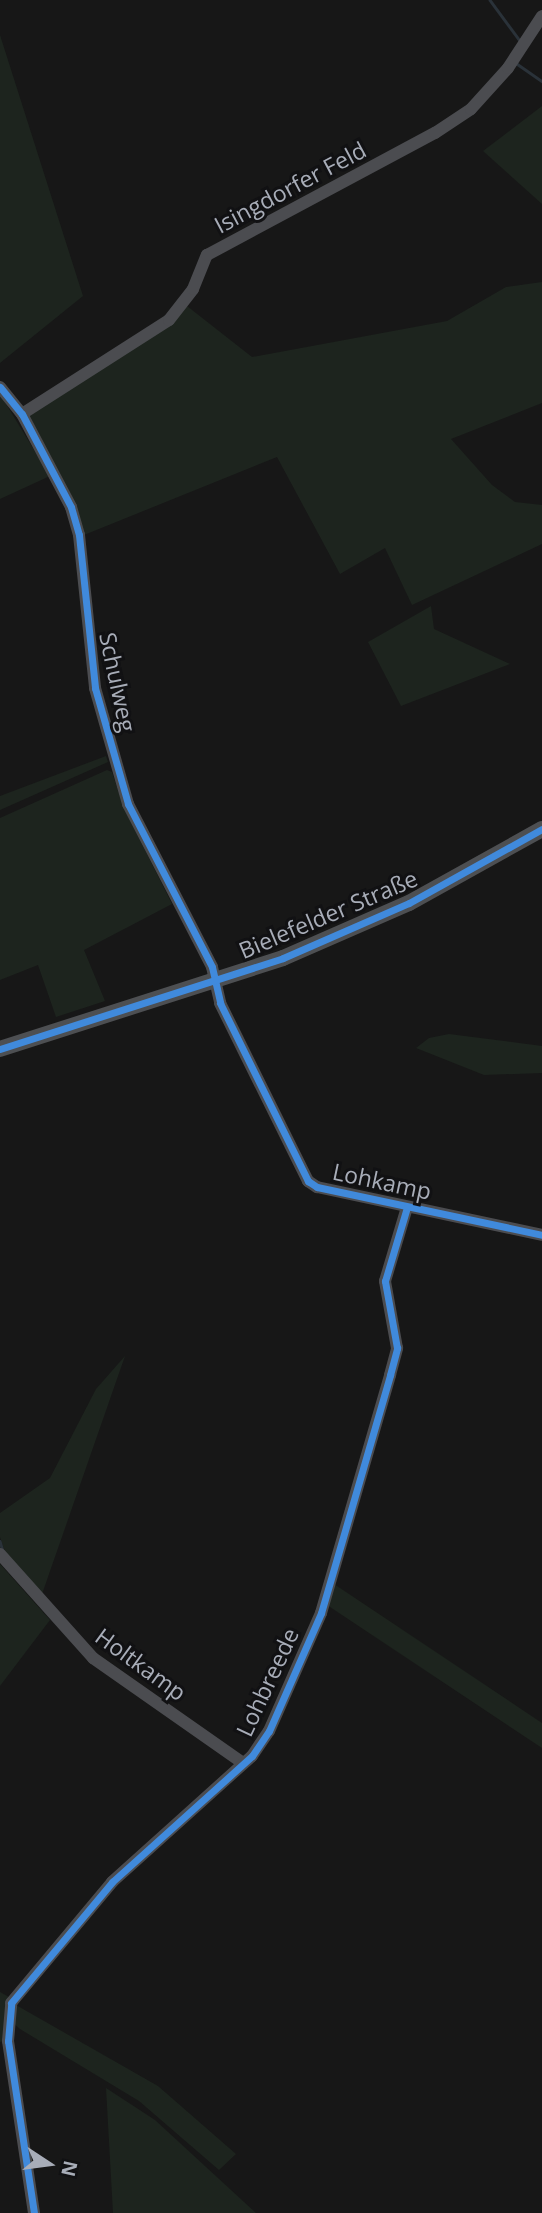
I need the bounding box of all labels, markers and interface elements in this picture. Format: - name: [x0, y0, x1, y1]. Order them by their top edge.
- street label: Isingdorfer Feld: [209, 135, 371, 239]
- street label: Schulweg: [94, 630, 142, 734]
- street label: Bielefelder Straße: [235, 864, 421, 964]
- street label: Lohkamp: [330, 1157, 434, 1205]
- street label: Holtkamp: [90, 1622, 192, 1706]
- street label: Lohbreede: [230, 1623, 304, 1741]
- north arrow: [14, 2129, 84, 2199]
- text: N: [55, 2158, 84, 2179]

